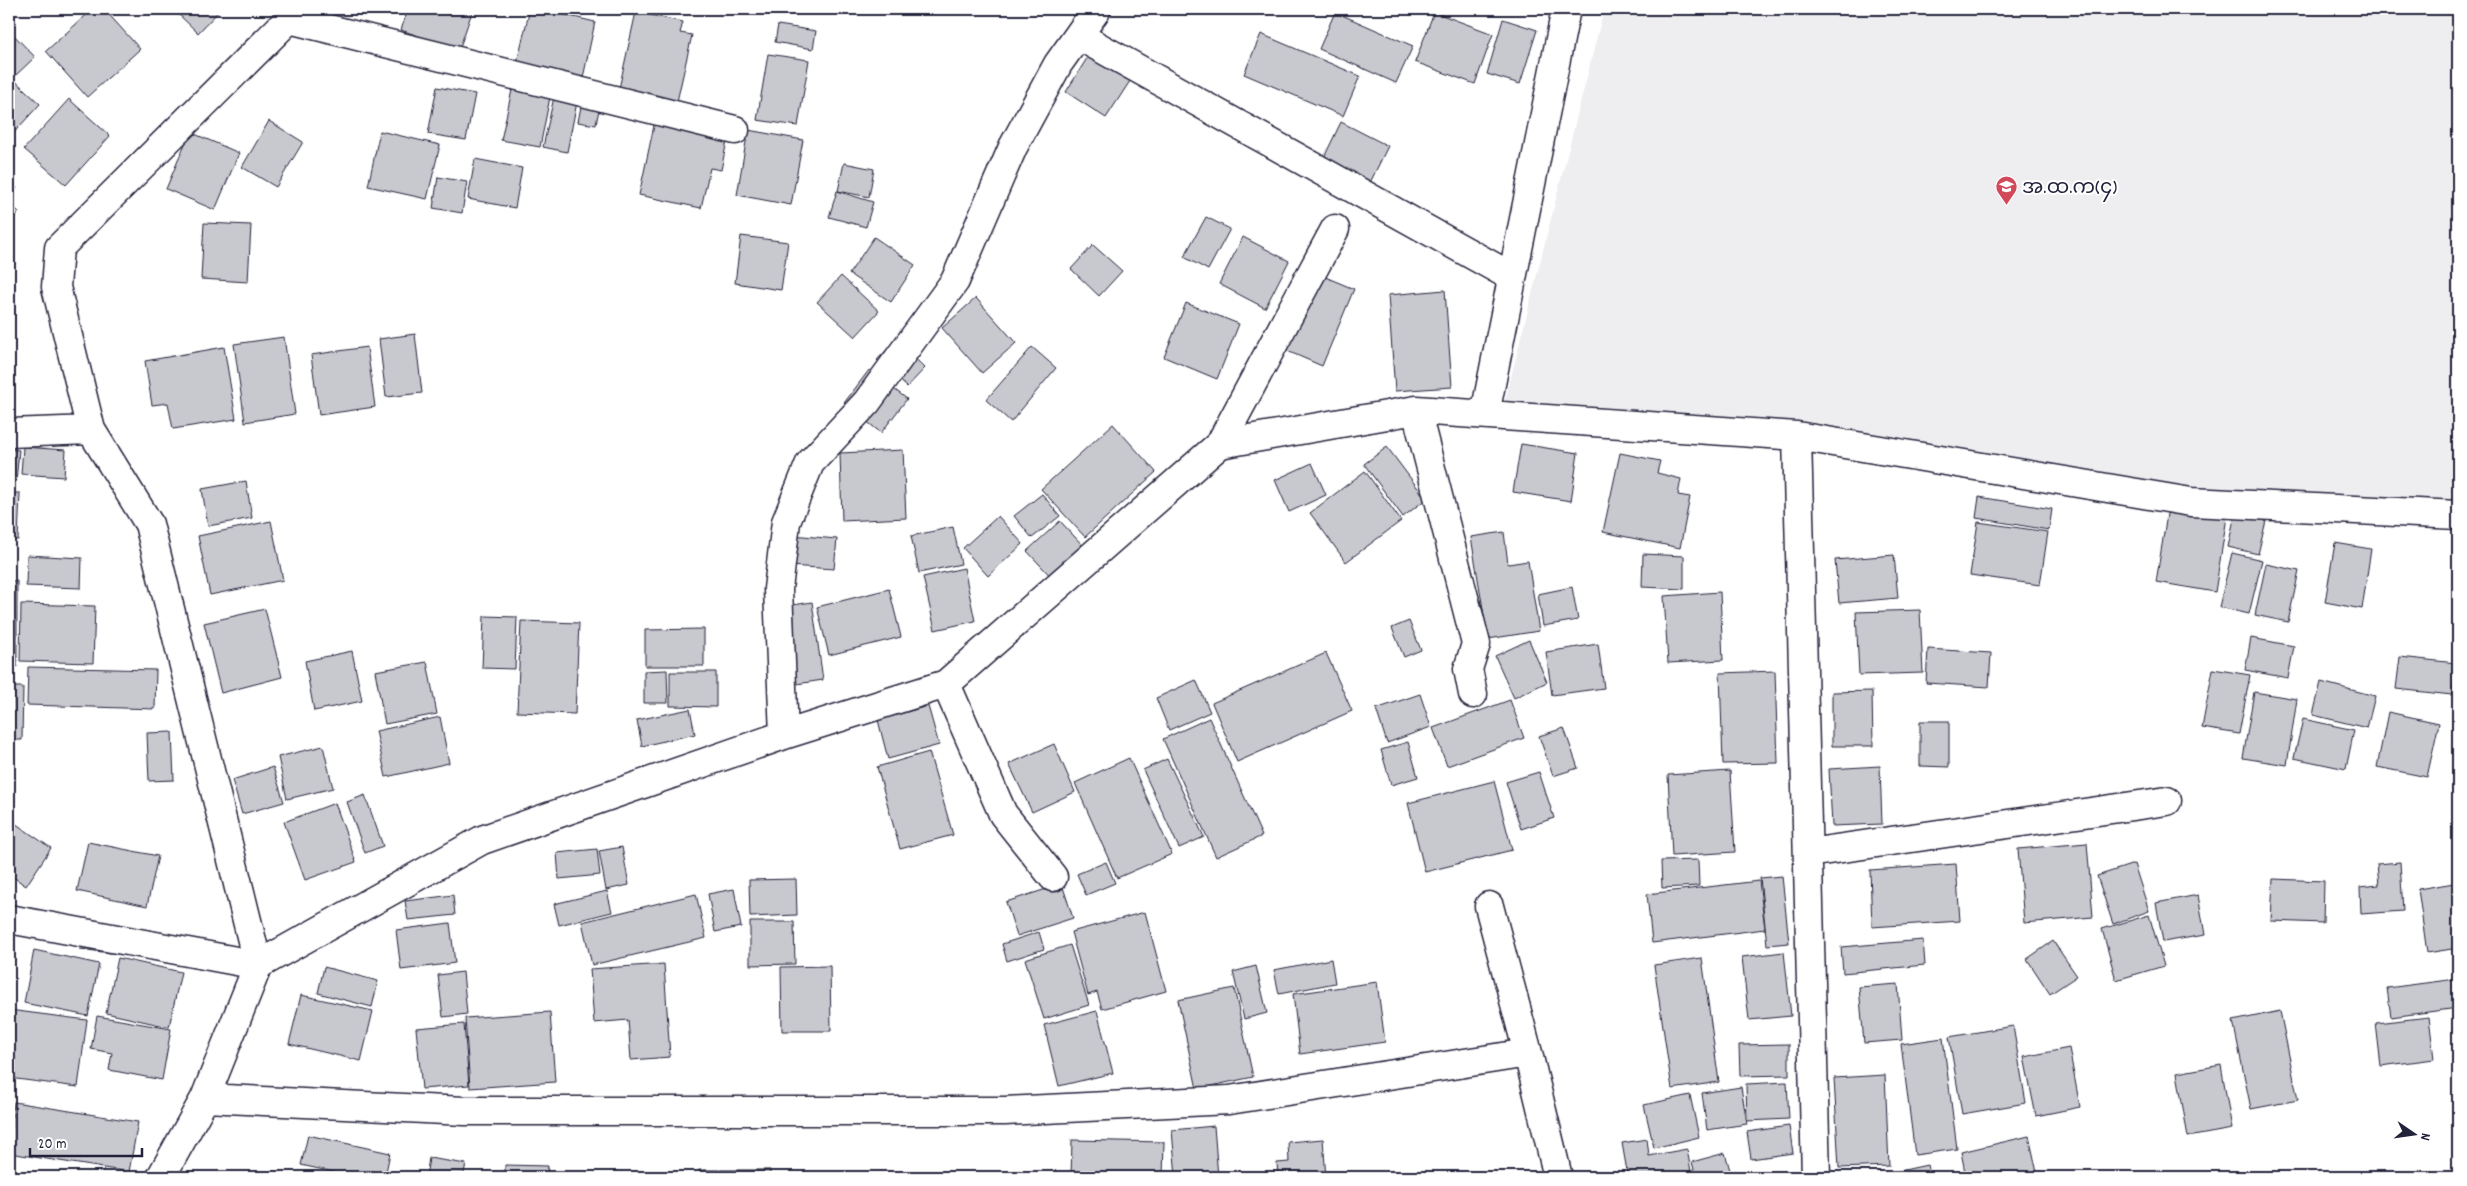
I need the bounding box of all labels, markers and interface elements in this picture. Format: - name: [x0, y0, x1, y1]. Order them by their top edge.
- school or university icon: အ.ထ.က(၄): [1994, 174, 2018, 205]
- place label: အ.ထ.က(၄): [2022, 175, 2117, 203]
- north arrow: [2390, 1108, 2440, 1158]
- scale bar: [30, 1126, 142, 1158]
- text: N: [2414, 1131, 2435, 1142]
- text: 20 m: [38, 1134, 66, 1156]

